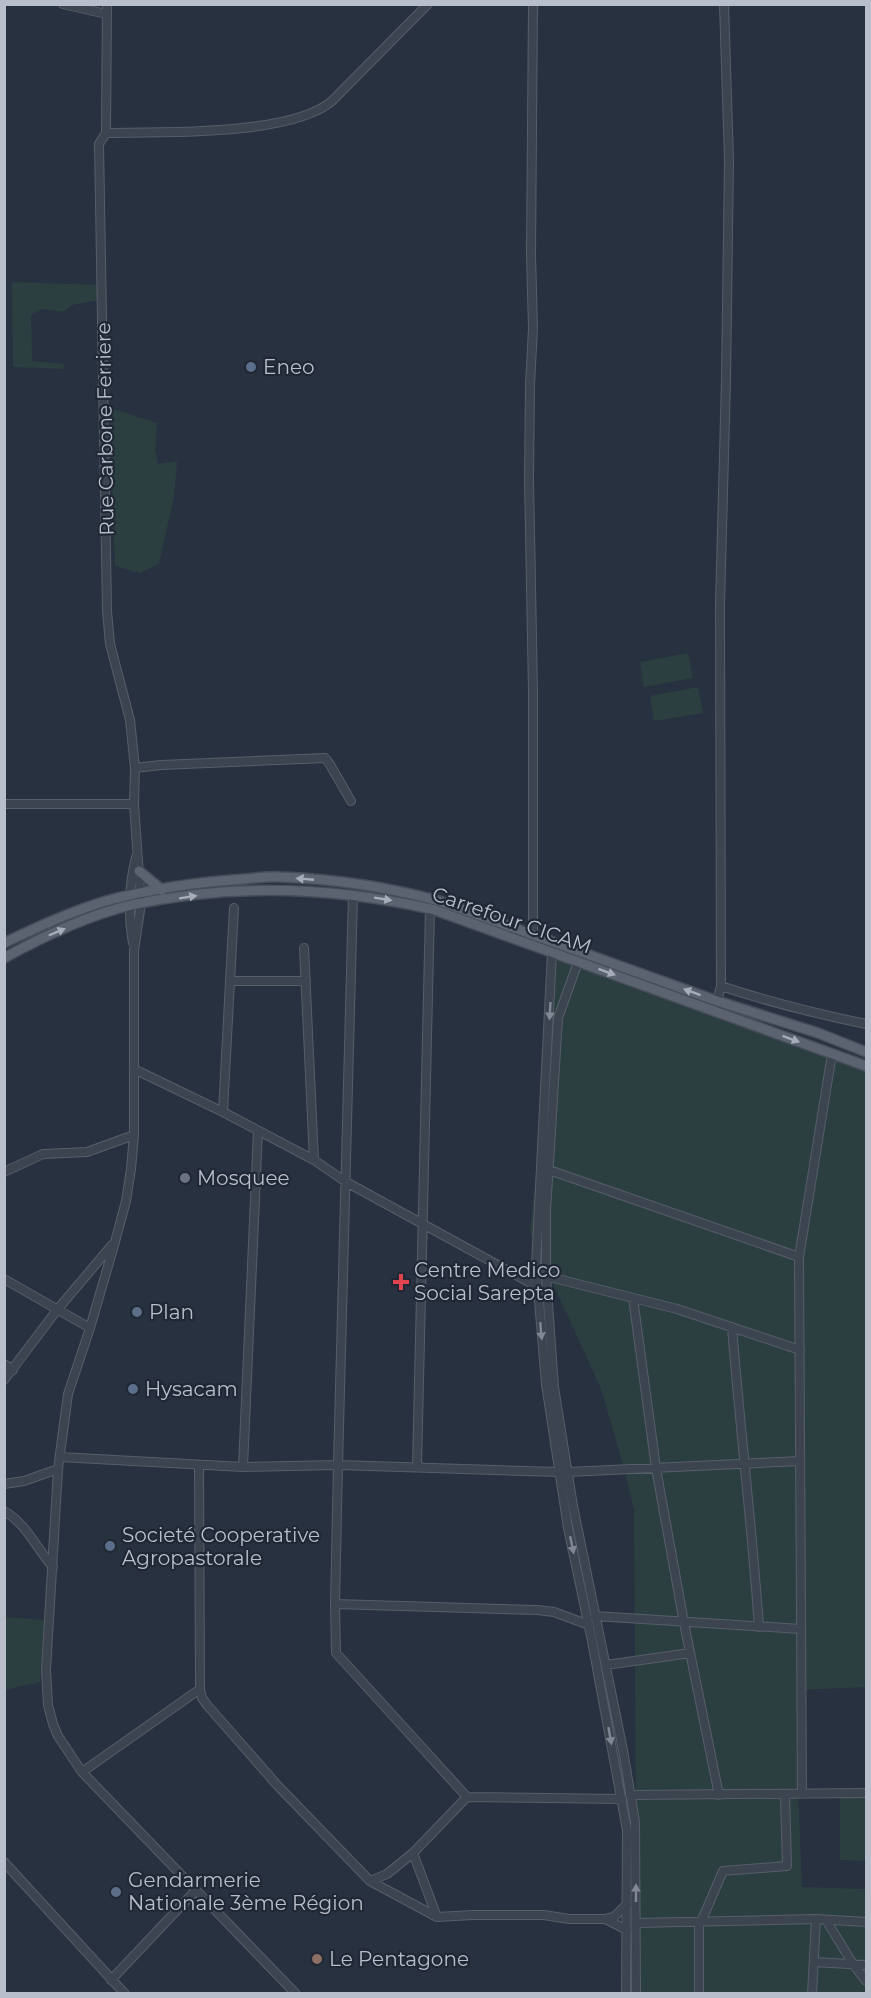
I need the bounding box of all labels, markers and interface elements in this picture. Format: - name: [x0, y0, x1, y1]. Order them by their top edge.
- street label: Rue Carbone Ferriere: [91, 322, 119, 536]
- place label: Eneo: [263, 355, 315, 379]
- marker: Eneo: [244, 360, 258, 374]
- one-way arrow: [296, 874, 315, 884]
- street label: Carrefour CICAM: [429, 881, 595, 959]
- one-way arrow: [179, 892, 198, 901]
- one-way arrow: [373, 895, 392, 904]
- one-way arrow: [48, 927, 66, 936]
- one-way arrow: [599, 968, 617, 978]
- one-way arrow: [683, 986, 701, 996]
- one-way arrow: [545, 1001, 554, 1020]
- one-way arrow: [782, 1034, 800, 1044]
- place label: Mosquee: [197, 1166, 290, 1190]
- marker: Mosquee: [178, 1171, 192, 1185]
- place label: Centre Medico Social Sarepta: [414, 1258, 560, 1305]
- marker: Centre Medico Social Sarepta: [392, 1273, 410, 1291]
- place label: Plan: [149, 1300, 194, 1324]
- marker: Plan: [130, 1305, 144, 1319]
- one-way arrow: [537, 1322, 546, 1341]
- place label: Hysacam: [145, 1377, 238, 1401]
- marker: Hysacam: [126, 1382, 140, 1396]
- place label: Societé Cooperative Agropastorale: [122, 1523, 320, 1570]
- one-way arrow: [568, 1535, 577, 1554]
- marker: Societé Cooperative Agropastorale: [103, 1539, 117, 1553]
- one-way arrow: [606, 1727, 615, 1746]
- place label: Gendarmerie Nationale 3ème Région: [128, 1868, 364, 1915]
- one-way arrow: [631, 1884, 640, 1903]
- marker: Gendarmerie Nationale 3ème Région: [109, 1885, 123, 1899]
- place label: Le Pentagone: [329, 1947, 469, 1971]
- marker: Le Pentagone: [310, 1952, 324, 1966]

